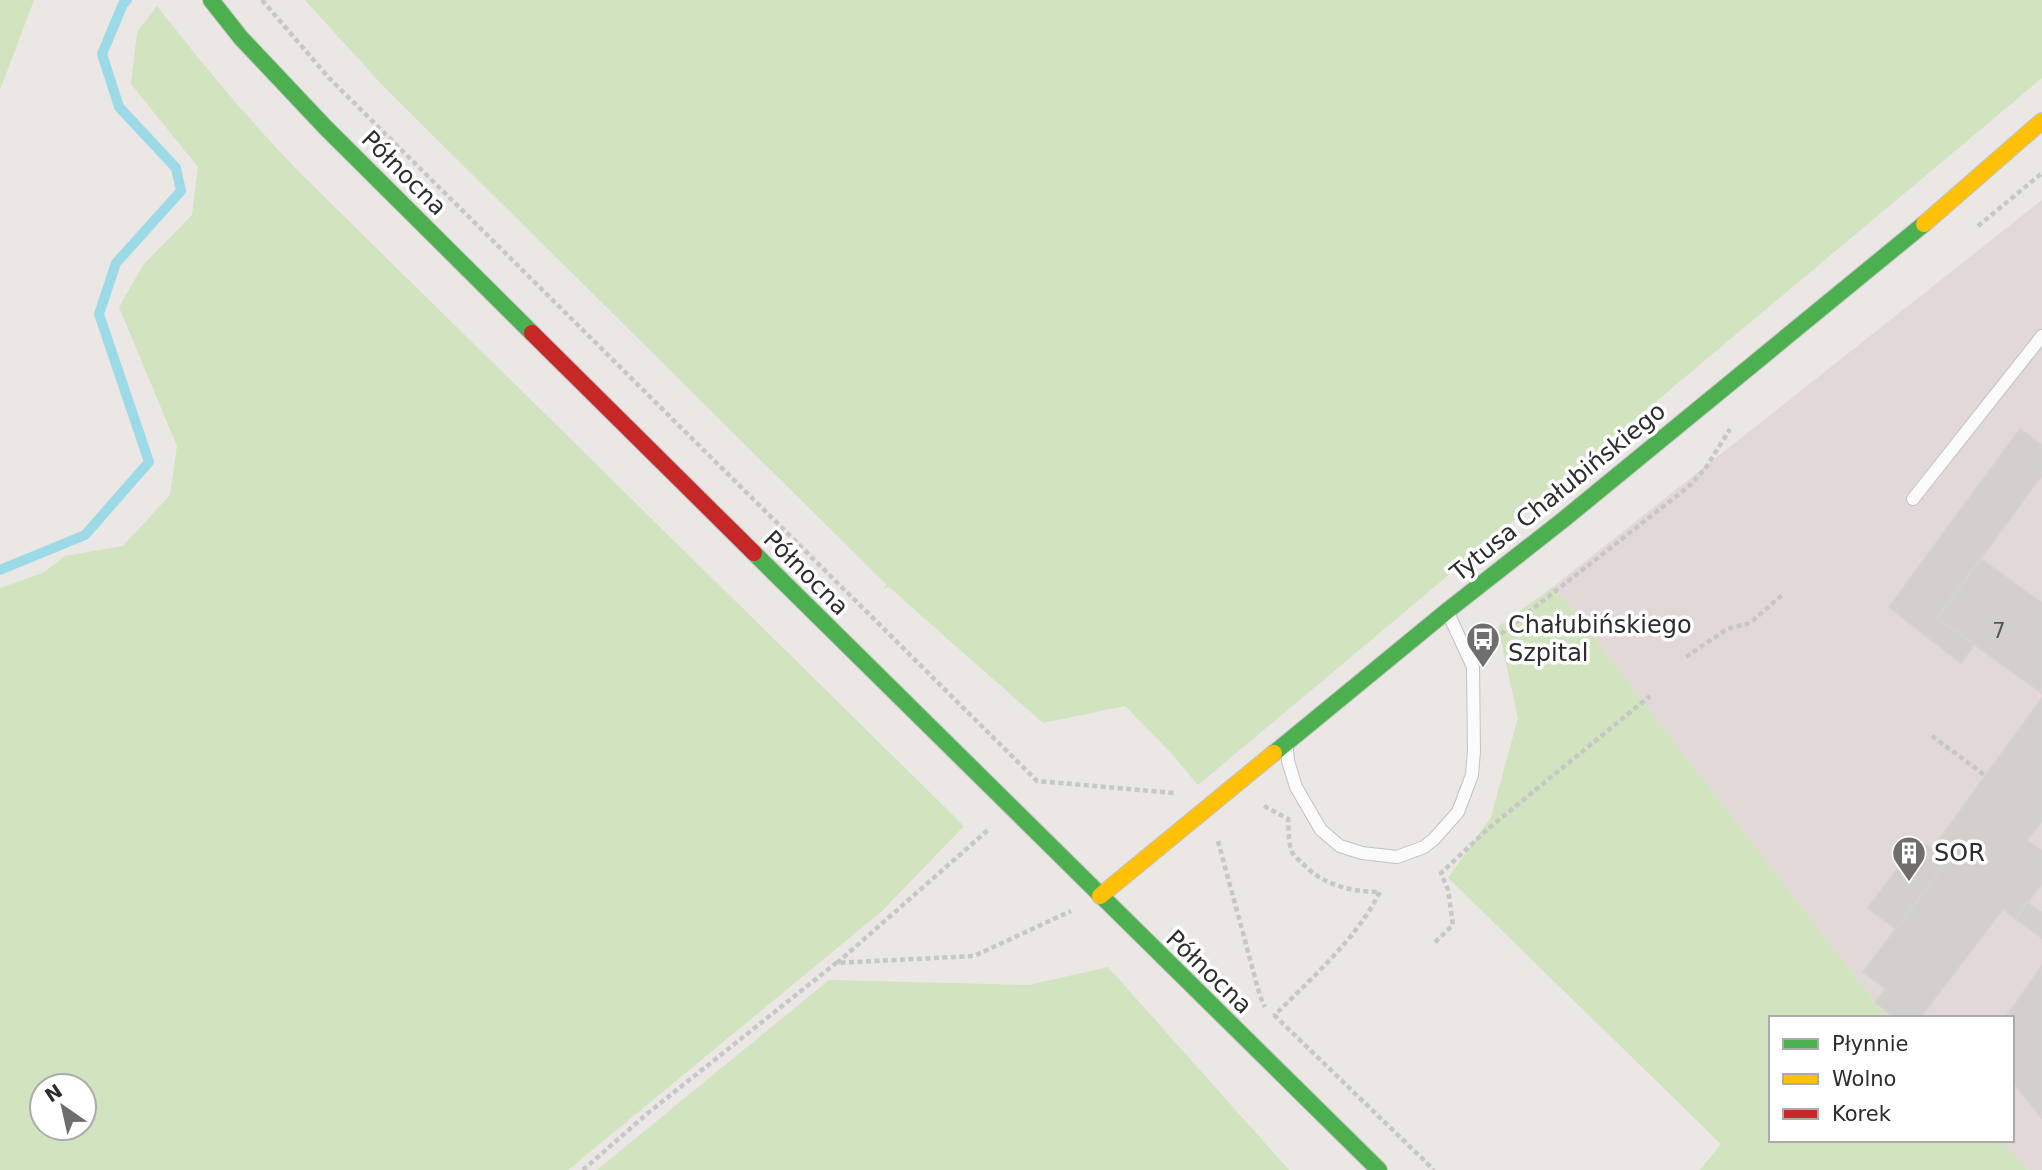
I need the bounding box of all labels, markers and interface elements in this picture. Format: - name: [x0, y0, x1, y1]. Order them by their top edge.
- street label: Północna: [356, 125, 452, 221]
- street label: Tytusa Chałubińskiego: [1444, 397, 1671, 588]
- street label: Północna: [758, 525, 854, 621]
- place label: Chałubińskiego Szpital: [1508, 611, 1692, 667]
- house number: 7: [1992, 619, 2006, 643]
- bus stop icon: Chałubińskiego Szpital: [1464, 620, 1502, 669]
- building icon: SOR: [1890, 834, 1928, 883]
- place label: SOR: [1934, 839, 1985, 867]
- street label: Północna: [1160, 924, 1258, 1020]
- legend: [1769, 1016, 2014, 1142]
- text: Płynnie: [1832, 1032, 1908, 1056]
- text: Wolno: [1832, 1067, 1896, 1091]
- north arrow: [28, 1072, 98, 1142]
- text: N: [41, 1079, 66, 1106]
- text: Korek: [1832, 1102, 1892, 1126]

